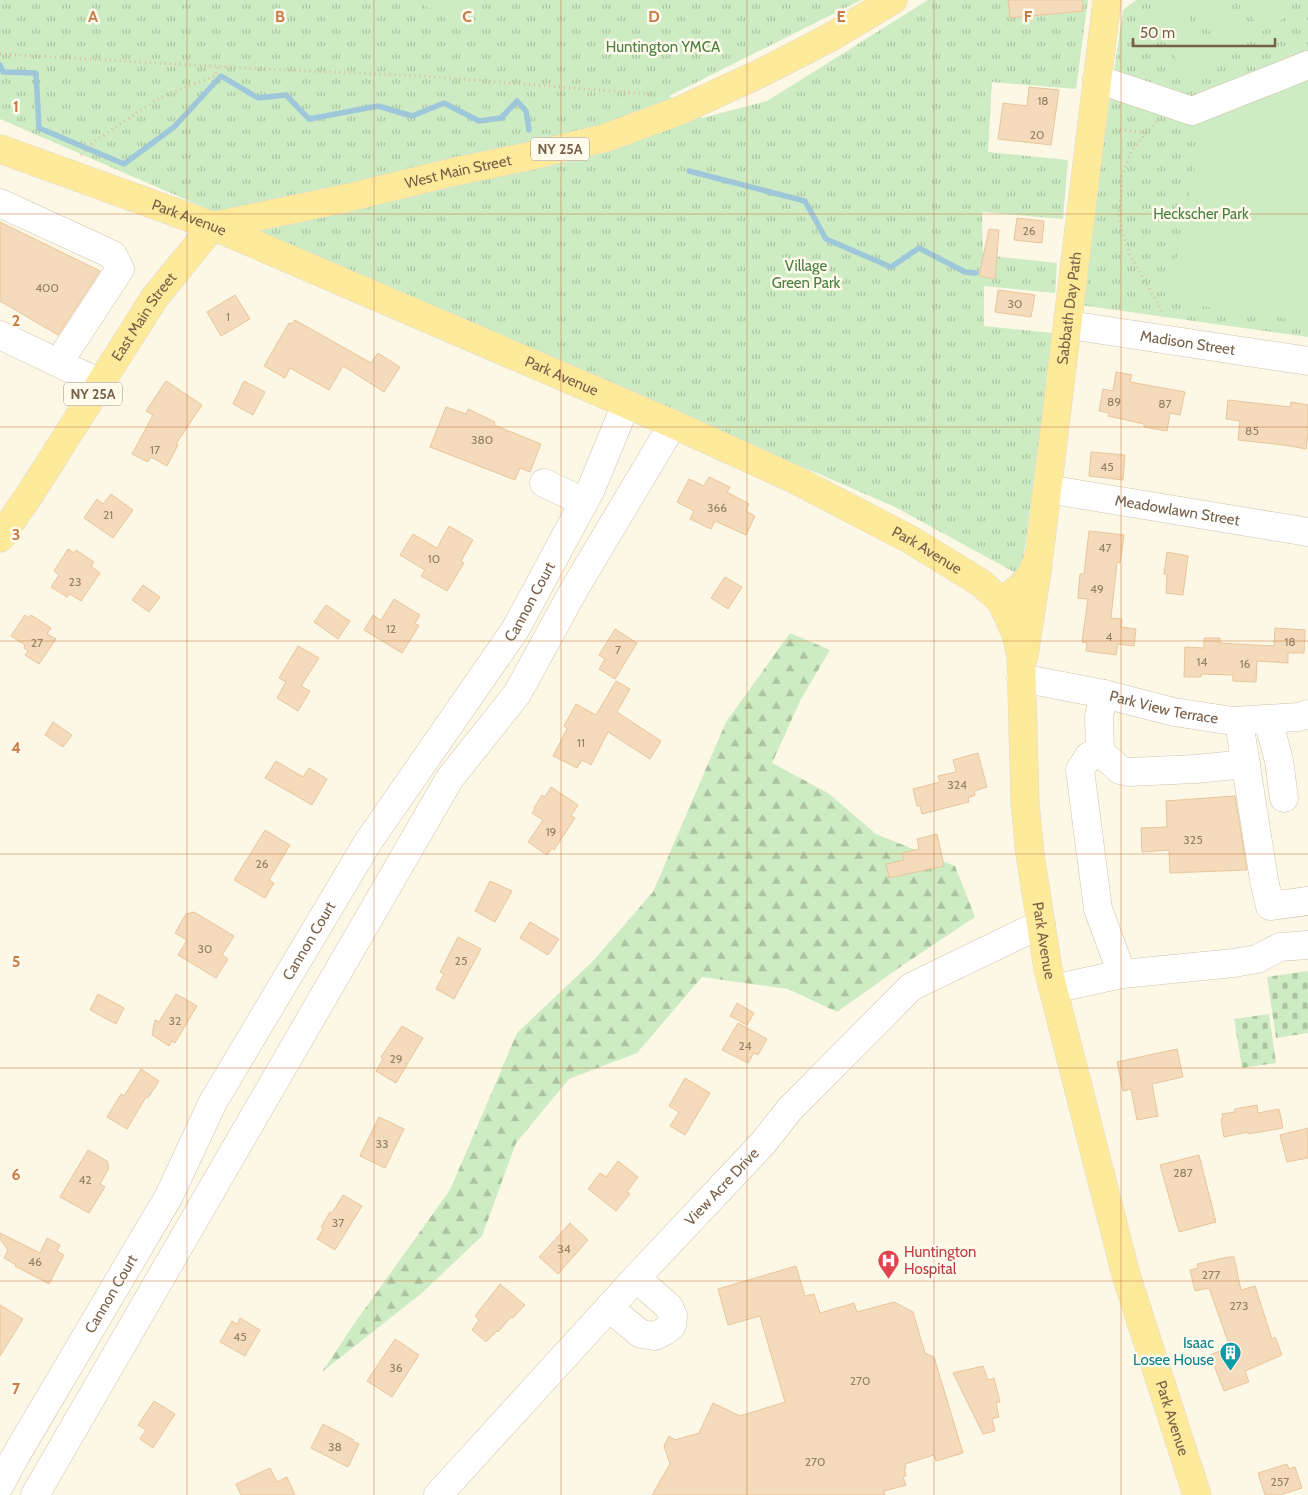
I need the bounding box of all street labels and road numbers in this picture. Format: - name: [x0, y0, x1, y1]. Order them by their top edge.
- road number: NY 25A: [531, 138, 589, 160]
- street label: West Main Street: [403, 151, 513, 193]
- street label: Park Avenue: [149, 196, 229, 240]
- street label: Sabbath Day Path: [1053, 251, 1085, 366]
- street label: East Main Street: [108, 269, 180, 364]
- street label: Madison Street: [1139, 327, 1236, 359]
- street label: Park Avenue: [522, 352, 601, 400]
- road number: NY 25A: [64, 382, 122, 406]
- street label: Meadowlawn Street: [1114, 491, 1241, 530]
- street label: Park Avenue: [889, 523, 965, 578]
- street label: Cannon Court: [501, 559, 559, 645]
- street label: Park View Terrace: [1108, 687, 1220, 728]
- street label: Cannon Court: [279, 899, 339, 984]
- street label: Park Avenue: [1029, 901, 1059, 982]
- street label: View Acre Drive: [681, 1144, 763, 1229]
- street label: Cannon Court: [81, 1251, 141, 1337]
- street label: Park Avenue: [1152, 1378, 1193, 1458]

